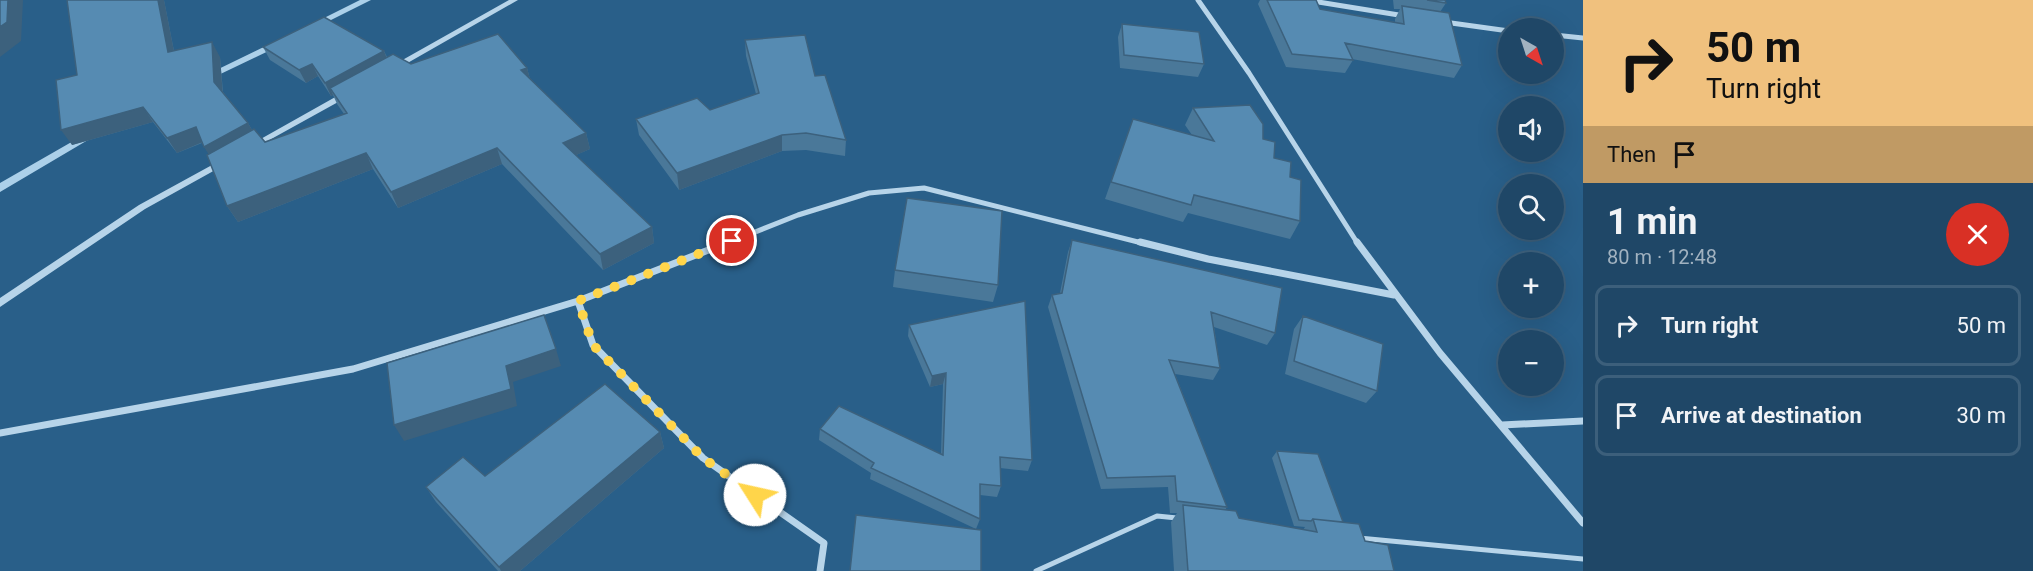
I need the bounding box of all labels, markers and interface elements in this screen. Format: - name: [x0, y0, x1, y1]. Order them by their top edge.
- north arrow: [1498, 18, 1564, 84]
- map controls: [1498, 18, 1564, 396]
- text: 50 m: [1706, 23, 1801, 72]
- icon: right: [1607, 24, 1685, 102]
- text: Turn right: [1706, 73, 1821, 105]
- button: sound: [1498, 96, 1564, 162]
- icon: arrive: [1668, 138, 1701, 171]
- text: Then: [1607, 142, 1656, 167]
- button: search: [1498, 174, 1564, 240]
- text: 1 min: [1607, 201, 1698, 243]
- button: close: [1946, 203, 2009, 266]
- pin: [706, 215, 757, 266]
- icon: arrive: [715, 224, 748, 257]
- text: 80 m · 12:48: [1607, 245, 1717, 269]
- button: +: [1498, 252, 1564, 318]
- icon: right: [1610, 309, 1643, 342]
- text: Turn right: [1661, 313, 1758, 338]
- text: 50 m: [1957, 313, 2006, 338]
- button: −: [1498, 330, 1564, 396]
- icon: arrive: [1610, 399, 1643, 432]
- text: Arrive at destination: [1661, 403, 1862, 428]
- text: 30 m: [1957, 403, 2006, 428]
- position arrow: [723, 463, 787, 527]

